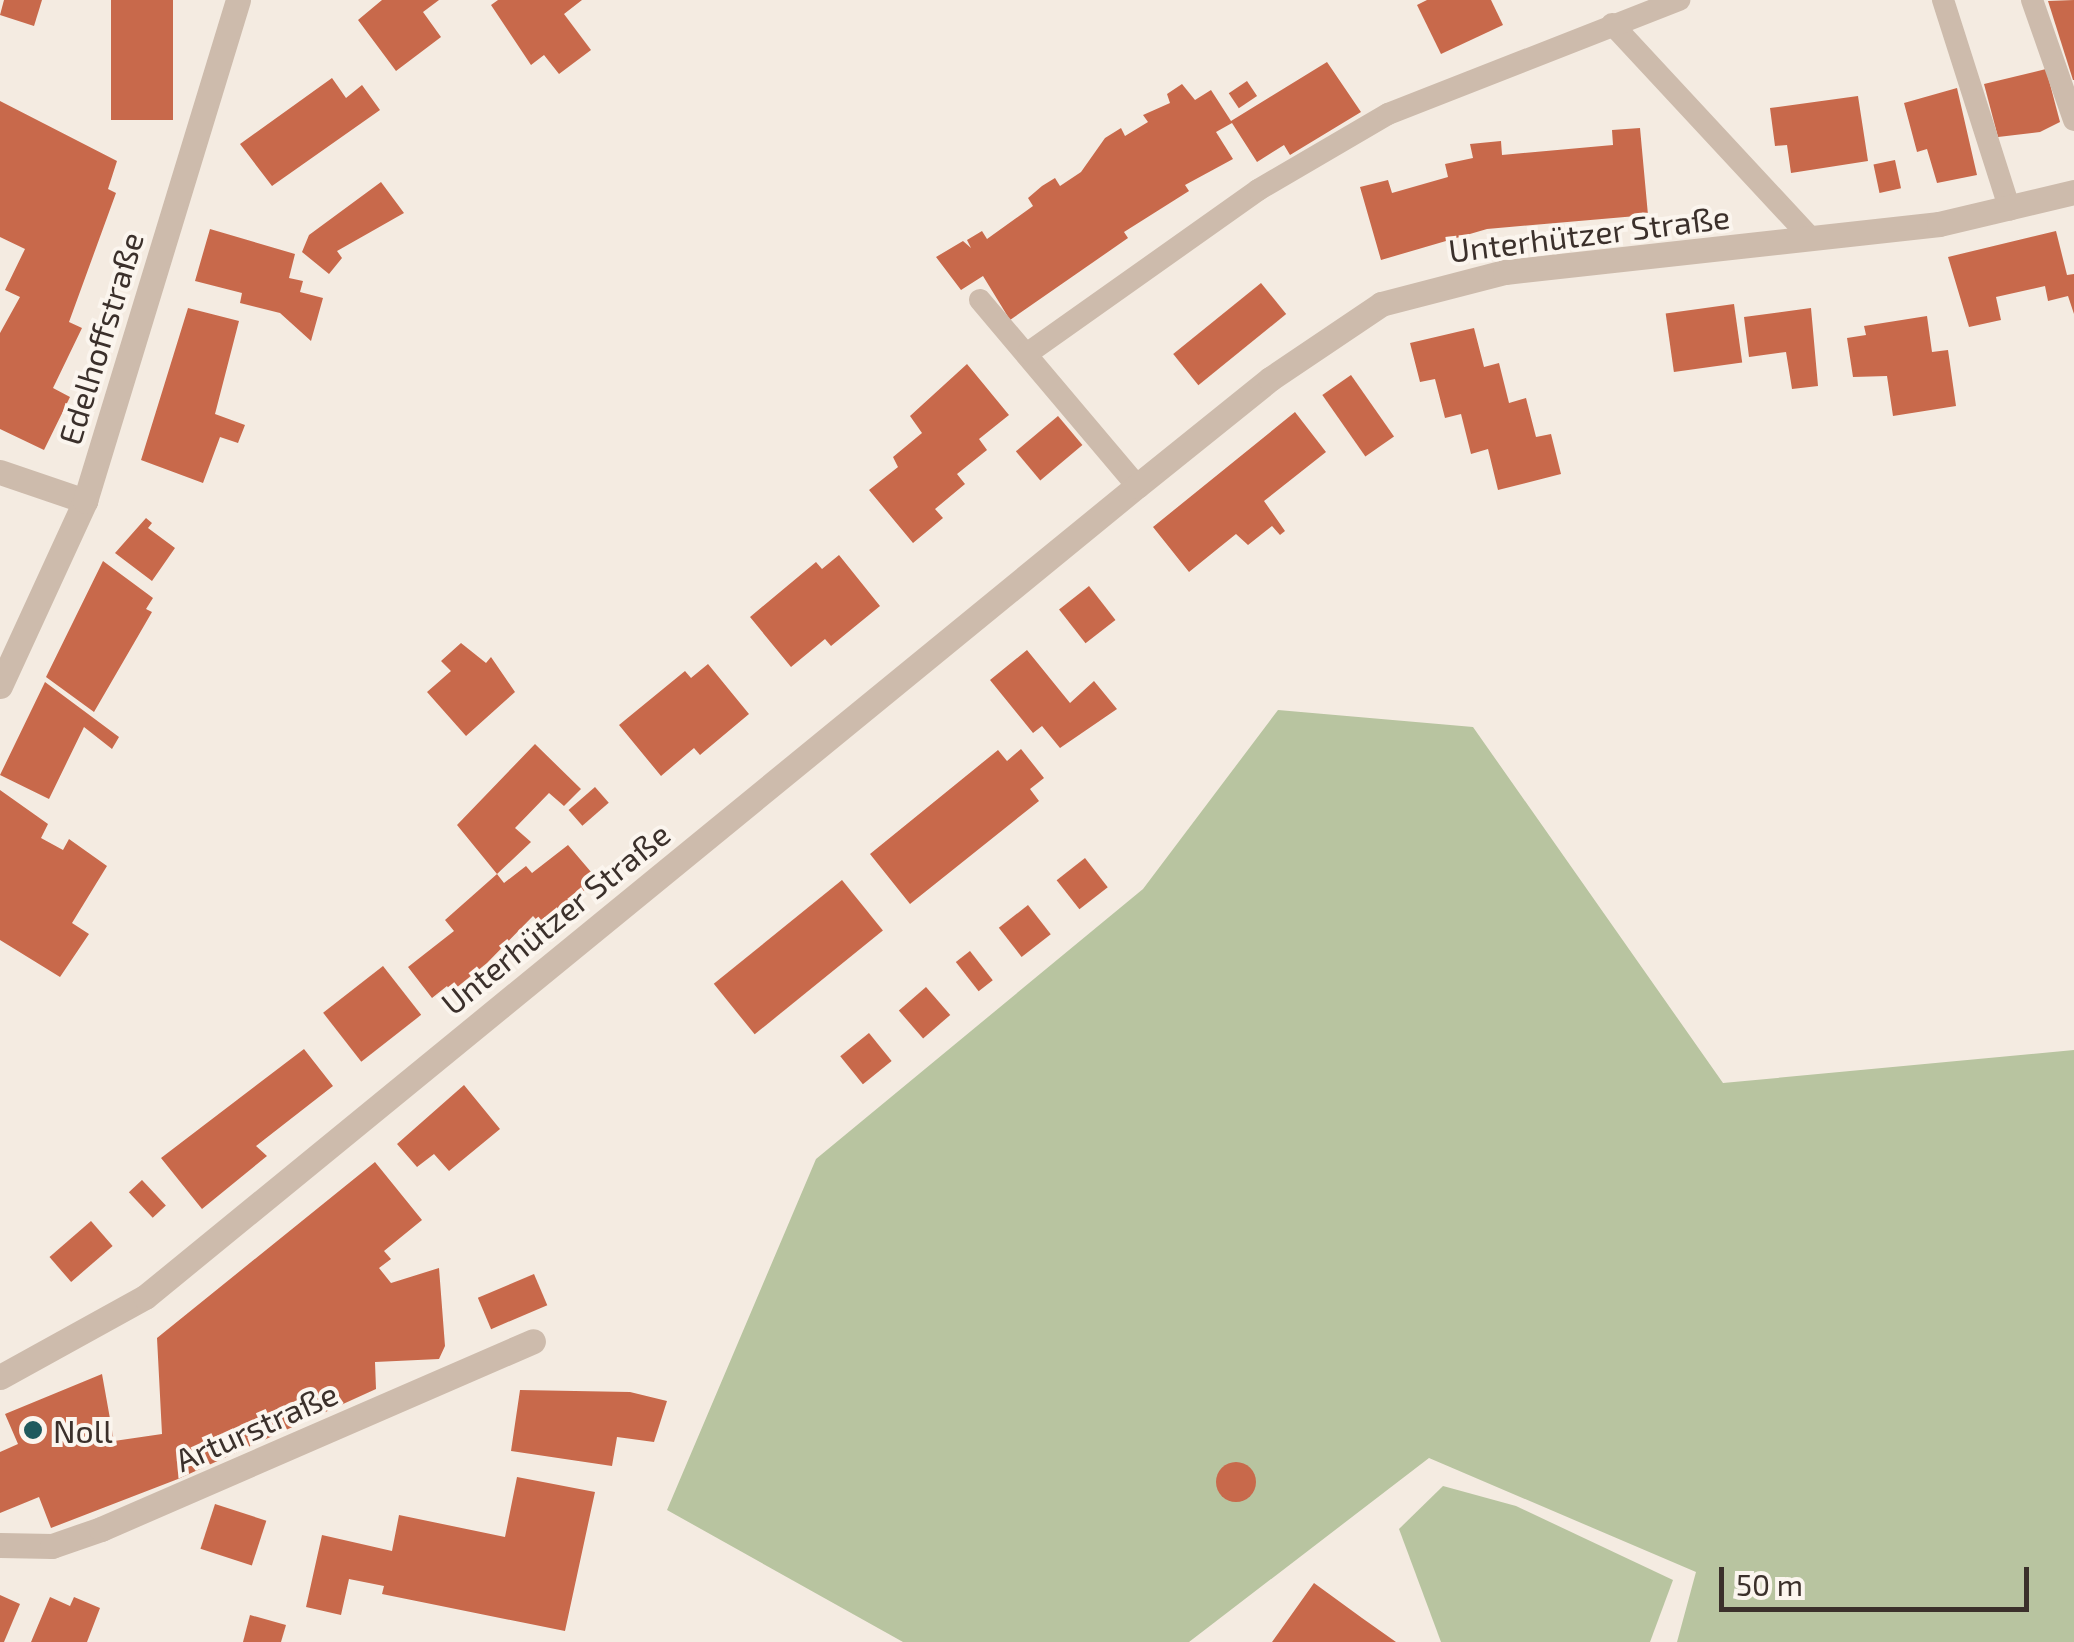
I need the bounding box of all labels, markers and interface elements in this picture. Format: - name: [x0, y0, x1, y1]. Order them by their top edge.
- street label: Unterhützer Straße: [1446, 197, 1732, 269]
- street label: Edelhoffstraße: [49, 227, 151, 449]
- street label: Unterhützer Straße: [433, 814, 677, 1022]
- street label: Arturstraße: [169, 1373, 343, 1479]
- place label: Noll: [53, 1411, 113, 1449]
- marker: Noll: [22, 1419, 44, 1441]
- scale bar: [1724, 1547, 2034, 1609]
- text: 50 m: [1736, 1566, 1803, 1602]

